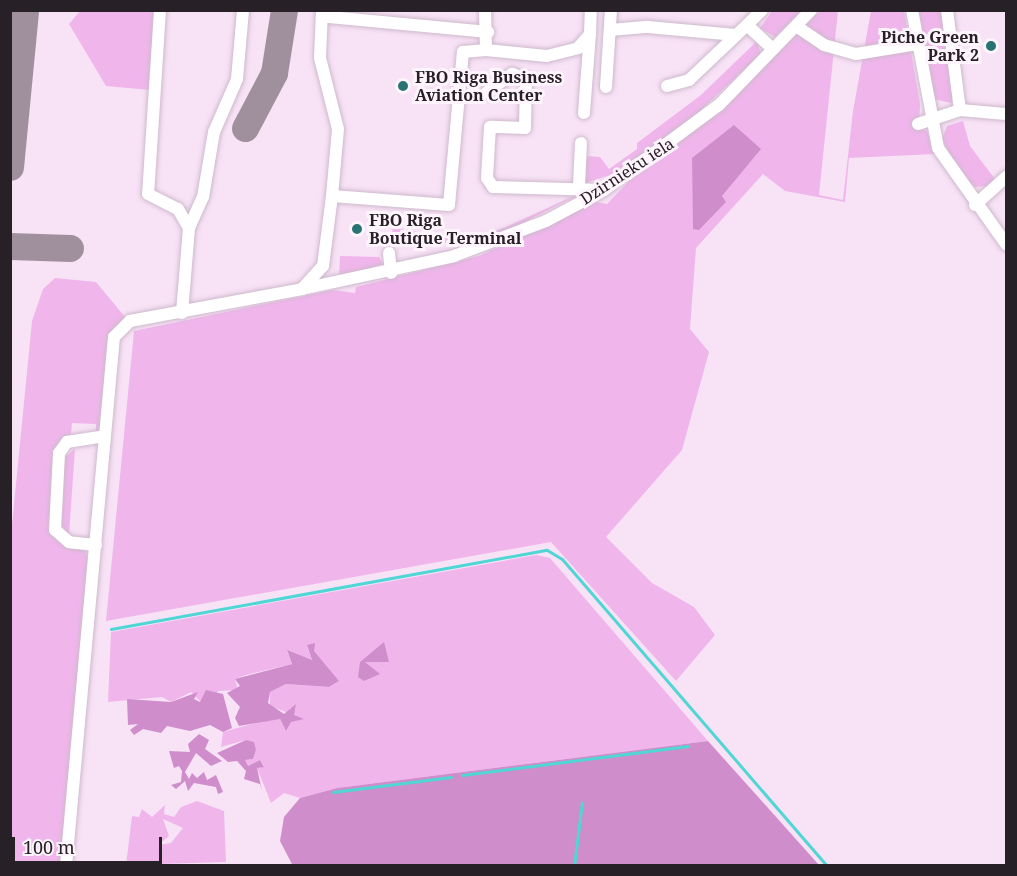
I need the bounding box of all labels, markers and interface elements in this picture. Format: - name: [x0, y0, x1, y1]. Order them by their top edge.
- place label: Piche Green Park 2: [881, 27, 979, 65]
- marker: Piche Green Park 2: [984, 39, 998, 53]
- place label: FBO Riga Business Aviation Center: [415, 67, 562, 105]
- marker: FBO Riga Business Aviation Center: [396, 79, 410, 93]
- street label: Dzirnieku iela: [577, 134, 677, 208]
- place label: FBO Riga Boutique Terminal: [369, 210, 521, 248]
- marker: FBO Riga Boutique Terminal: [350, 222, 364, 236]
- scale bar: [15, 825, 165, 863]
- text: 100 m: [23, 835, 75, 859]

